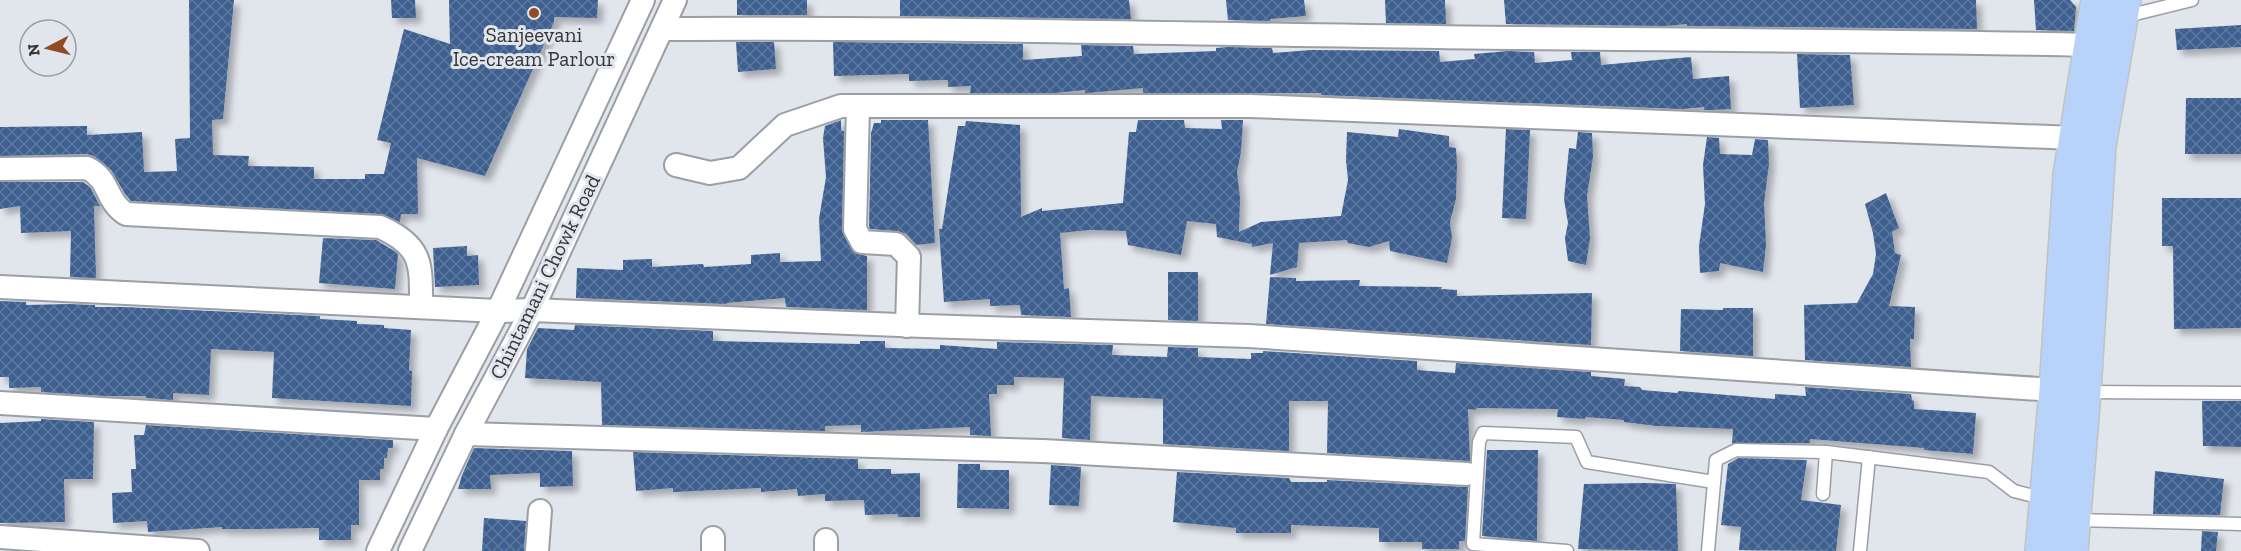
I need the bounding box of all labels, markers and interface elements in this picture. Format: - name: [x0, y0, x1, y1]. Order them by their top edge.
- marker: Sanjeevani Ice-cream Parlour: [527, 6, 541, 20]
- north arrow: [18, 18, 78, 78]
- place label: Sanjeevani Ice-cream Parlour: [453, 22, 615, 71]
- text: N: [23, 43, 44, 57]
- street label: Chintamani Chowk Road: [484, 170, 605, 383]

